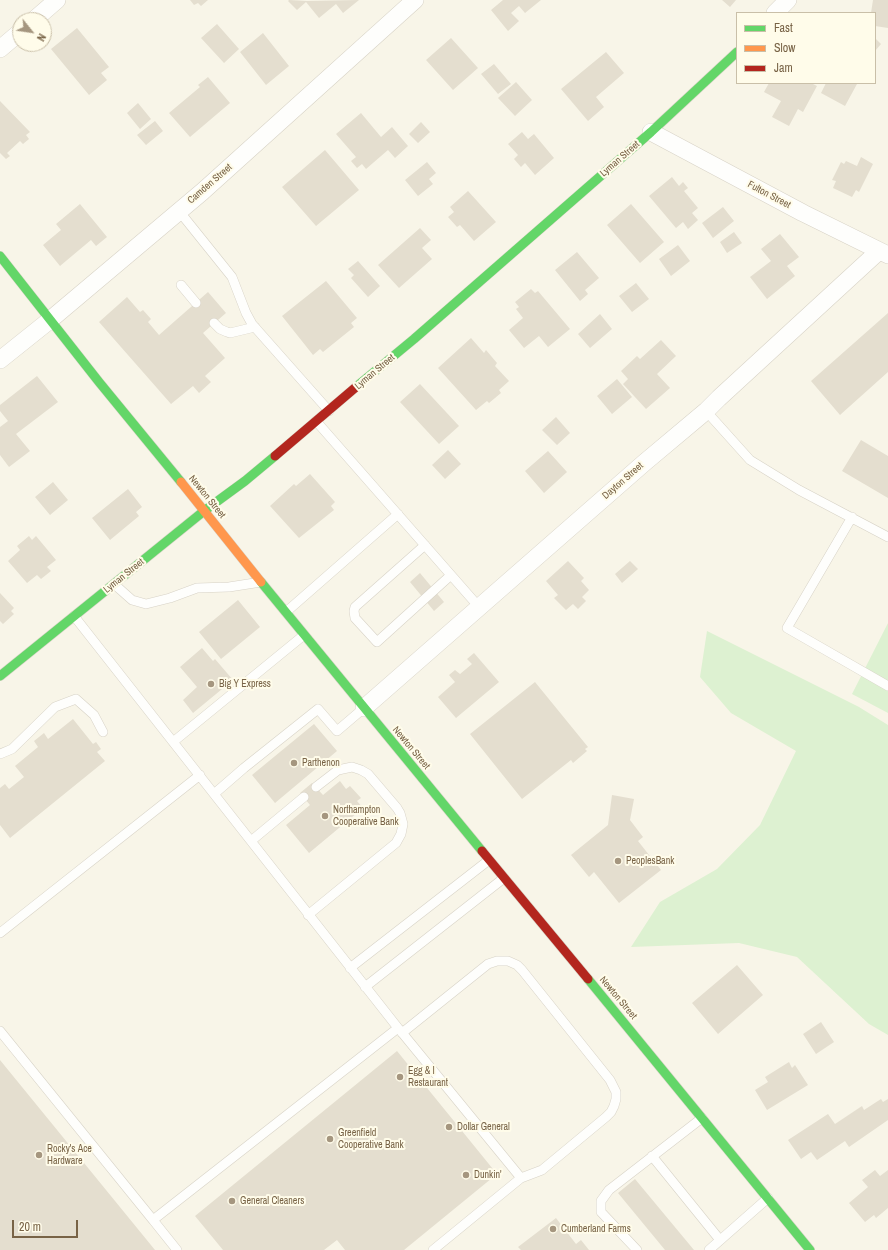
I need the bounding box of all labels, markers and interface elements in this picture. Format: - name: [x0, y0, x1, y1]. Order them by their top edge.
- north arrow: [12, 12, 52, 52]
- legend: [736, 12, 876, 84]
- text: Fast: [774, 20, 793, 36]
- text: N: [34, 31, 49, 44]
- text: Slow: [774, 40, 795, 56]
- text: Jam: [774, 60, 793, 76]
- street label: Lyman Street: [598, 139, 642, 179]
- street label: Camden Street: [185, 161, 235, 207]
- street label: Fulton Street: [745, 179, 793, 211]
- street label: Lyman Street: [353, 352, 397, 392]
- street label: Dayton Street: [600, 460, 646, 502]
- street label: Newton Street: [186, 473, 228, 521]
- street label: Lyman Street: [101, 556, 147, 596]
- place label: Big Y Express: [219, 678, 271, 690]
- marker: Big Y Express: [206, 679, 216, 689]
- street label: Newton Street: [390, 724, 432, 772]
- place label: Parthenon: [302, 757, 340, 769]
- marker: Parthenon: [289, 758, 299, 768]
- place label: Northampton Cooperative Bank: [333, 804, 399, 828]
- marker: Northampton Cooperative Bank: [320, 811, 330, 821]
- place label: PeoplesBank: [626, 855, 674, 867]
- marker: PeoplesBank: [613, 856, 623, 866]
- street label: Newton Street: [597, 974, 639, 1022]
- place label: Egg & I Restaurant: [408, 1065, 448, 1088]
- marker: Egg & I Restaurant: [395, 1072, 405, 1082]
- place label: Dollar General: [457, 1121, 510, 1133]
- marker: Dollar General: [444, 1122, 454, 1132]
- place label: Greenfield Cooperative Bank: [338, 1127, 404, 1150]
- marker: Greenfield Cooperative Bank: [325, 1134, 335, 1144]
- place label: Rocky's Ace Hardware: [47, 1143, 92, 1166]
- marker: Rocky's Ace Hardware: [34, 1150, 44, 1160]
- place label: Dunkin': [474, 1169, 502, 1181]
- marker: Dunkin': [461, 1170, 471, 1180]
- place label: General Cleaners: [240, 1195, 304, 1207]
- marker: General Cleaners: [227, 1196, 237, 1206]
- scale bar: [14, 1212, 80, 1238]
- text: 20 m: [19, 1219, 41, 1235]
- place label: Cumberland Farms: [561, 1223, 631, 1235]
- marker: Cumberland Farms: [548, 1224, 558, 1234]

